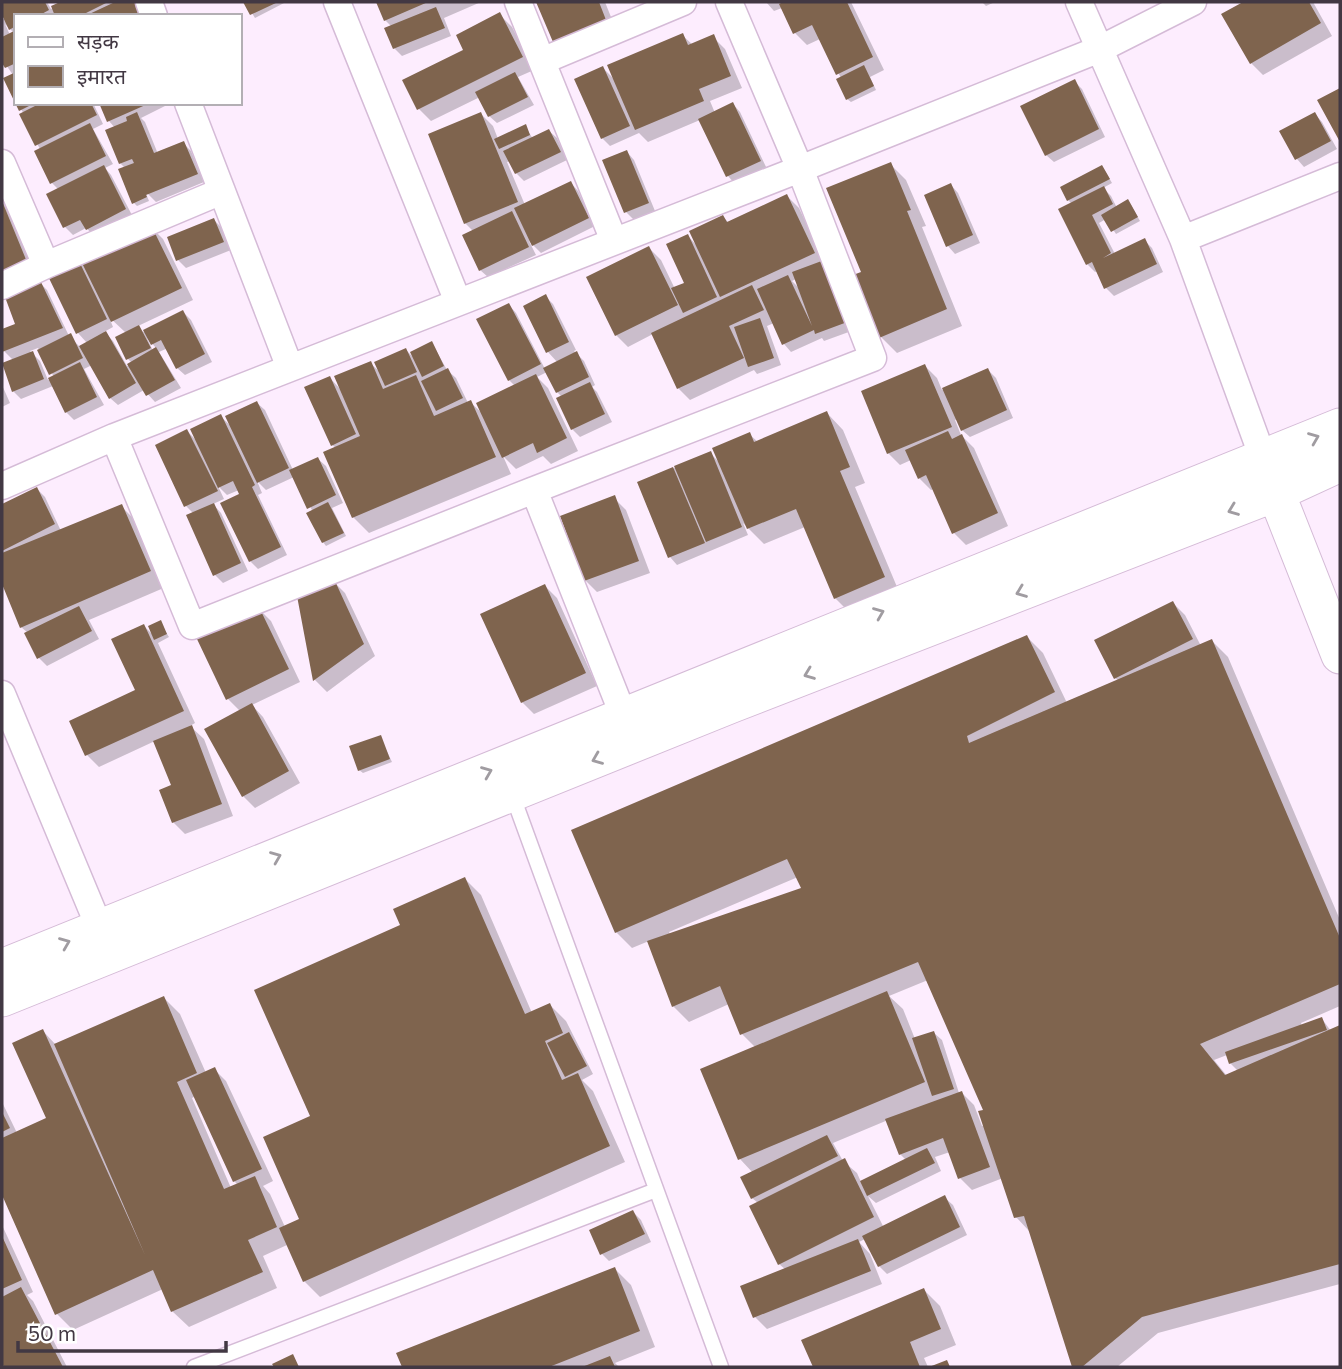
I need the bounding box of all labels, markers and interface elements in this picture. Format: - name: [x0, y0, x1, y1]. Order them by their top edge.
- legend: [14, 14, 242, 105]
- text: सड़क: [77, 28, 119, 53]
- text: इमारत: [77, 63, 127, 88]
- one-way arrow: [1306, 432, 1319, 446]
- one-way arrow: [1227, 501, 1239, 515]
- one-way arrow: [1015, 584, 1027, 598]
- one-way arrow: [873, 608, 885, 622]
- one-way arrow: [803, 666, 815, 680]
- one-way arrow: [592, 751, 604, 765]
- one-way arrow: [480, 767, 492, 781]
- one-way arrow: [269, 852, 281, 866]
- one-way arrow: [58, 937, 70, 951]
- scale bar: [18, 1310, 226, 1354]
- text: 50 m: [28, 1320, 76, 1345]

